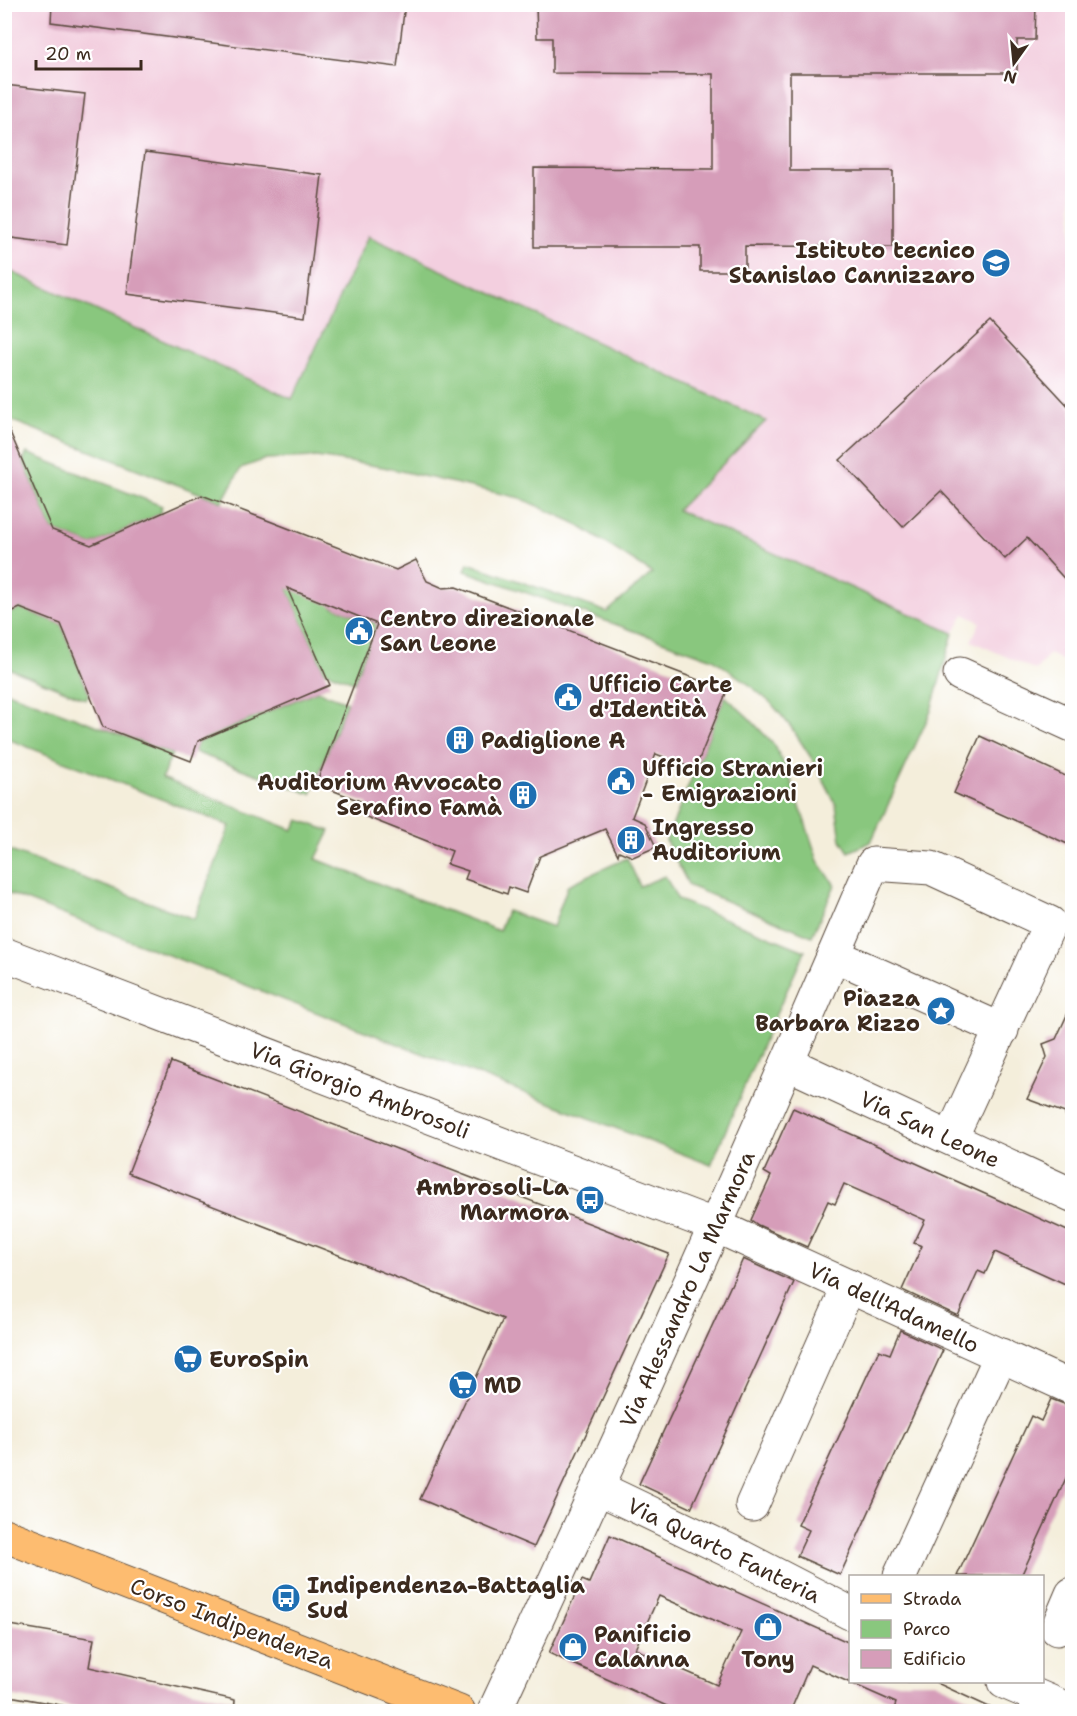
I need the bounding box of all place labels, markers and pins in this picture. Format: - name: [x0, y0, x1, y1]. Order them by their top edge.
- place label: Istituto tecnico Stanislao Cannizzaro: [729, 236, 975, 290]
- school or university icon: Istituto tecnico Stanislao Cannizzaro: [980, 247, 1012, 279]
- place label: Centro direzionale San Leone: [380, 604, 594, 658]
- public building icon: Centro direzionale San Leone: [343, 615, 375, 647]
- place label: Ufficio Carte d'Identità: [589, 670, 732, 724]
- public building icon: Ufficio Carte d'Identità: [552, 681, 584, 713]
- building icon: Padiglione A: [444, 724, 476, 756]
- place label: Padiglione A: [481, 726, 625, 755]
- place label: Ufficio Stranieri - Emigrazioni: [642, 754, 823, 808]
- public building icon: Ufficio Stranieri - Emigrazioni: [605, 765, 637, 797]
- place label: Auditorium Avvocato Serafino Famà: [257, 768, 502, 822]
- building icon: Auditorium Avvocato Serafino Famà: [507, 779, 539, 811]
- place label: Ingresso Auditorium: [652, 813, 781, 867]
- building icon: Ingresso Auditorium: [615, 824, 647, 856]
- place label: Piazza Barbara Rizzo: [755, 984, 920, 1038]
- place icon: Piazza Barbara Rizzo: [925, 995, 957, 1027]
- place label: Ambrosoli-La Marmora: [416, 1173, 569, 1227]
- bus stop icon: Ambrosoli-La Marmora: [574, 1184, 606, 1216]
- supermarket icon: EuroSpin: [172, 1343, 204, 1375]
- place label: EuroSpin: [209, 1345, 309, 1374]
- supermarket icon: MD: [447, 1369, 479, 1401]
- place label: MD: [484, 1371, 522, 1400]
- place label: Indipendenza-Battaglia Sud: [307, 1571, 585, 1625]
- bus stop icon: Indipendenza-Battaglia Sud: [270, 1582, 302, 1614]
- shop icon: Tony: [752, 1611, 784, 1643]
- place label: Panificio Calanna: [594, 1620, 691, 1674]
- shop icon: Panificio Calanna: [557, 1631, 589, 1663]
- place label: Tony: [741, 1645, 795, 1674]

